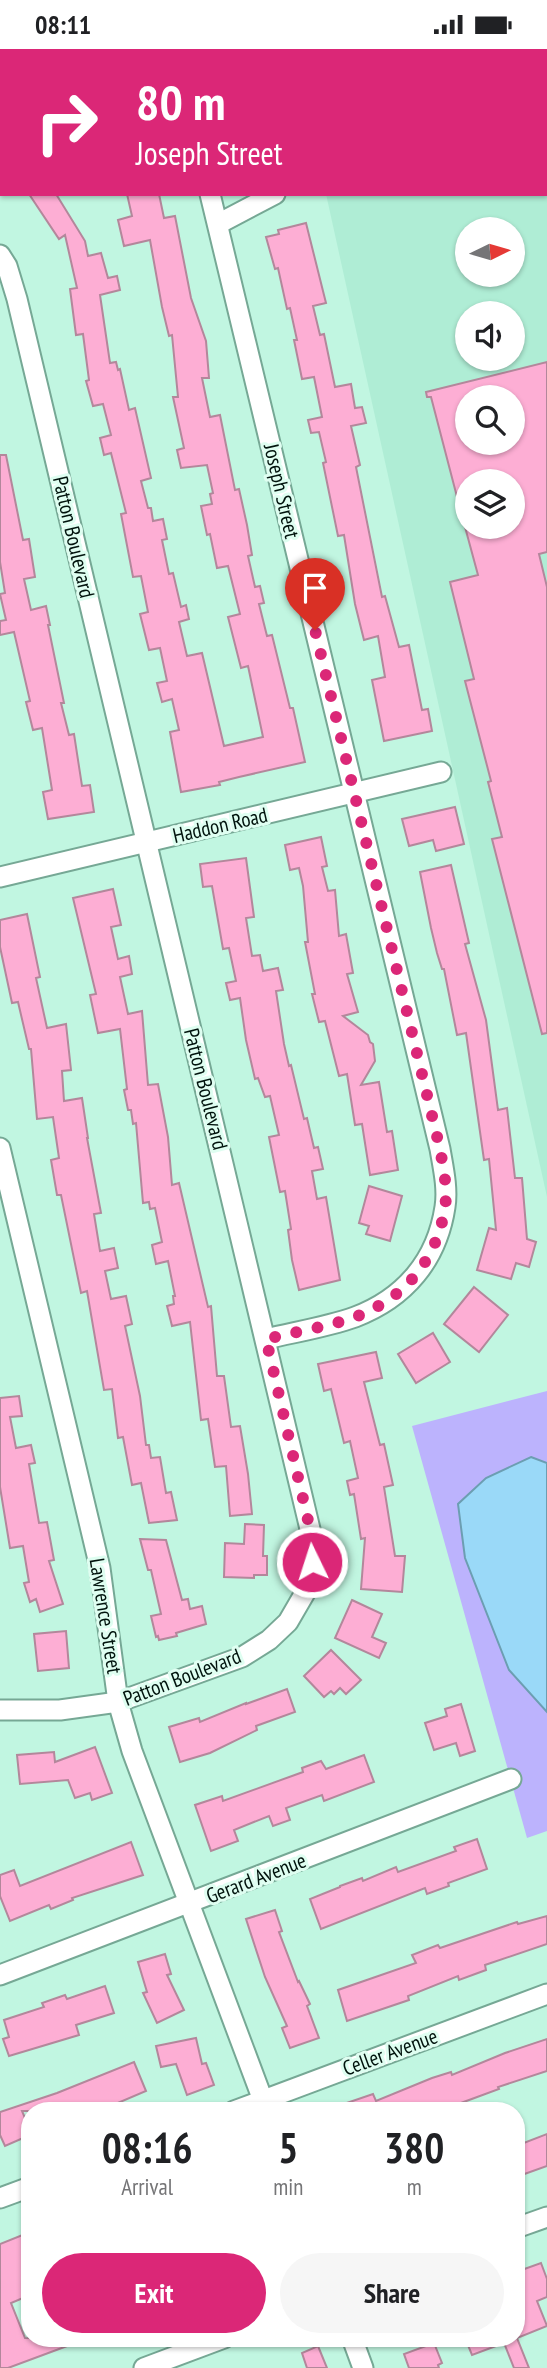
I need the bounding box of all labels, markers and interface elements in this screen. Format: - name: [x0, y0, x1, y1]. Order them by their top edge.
- text: 08:11: [35, 8, 91, 41]
- text: 80 m: [136, 70, 225, 134]
- icon: right: [21, 77, 112, 168]
- text: Joseph Street: [136, 132, 283, 174]
- north arrow: [455, 217, 525, 287]
- map controls: [455, 217, 525, 539]
- button: sound: [455, 301, 525, 371]
- button: search: [455, 385, 525, 455]
- street label: Joseph Street: [258, 440, 306, 541]
- button: layers: [455, 469, 525, 539]
- street label: Patton Boulevard: [47, 473, 101, 601]
- pin: [285, 558, 345, 630]
- icon: arrive: [296, 569, 334, 607]
- street label: Haddon Road: [170, 801, 270, 849]
- street label: Patton Boulevard: [178, 1026, 234, 1152]
- position arrow: [275, 1525, 349, 1599]
- street label: Lawrence Street: [84, 1556, 128, 1676]
- street label: Patton Boulevard: [119, 1642, 245, 1712]
- street label: Gerard Avenue: [202, 1847, 310, 1909]
- street label: Celler Avenue: [339, 2022, 441, 2082]
- text: 08:16: [102, 2120, 193, 2175]
- text: 5: [278, 2120, 298, 2175]
- text: 380: [384, 2120, 444, 2175]
- text: Arrival: [121, 2172, 173, 2201]
- text: min: [273, 2172, 303, 2201]
- text: m: [407, 2172, 422, 2201]
- button: Exit: [42, 2253, 266, 2333]
- button: Share: [280, 2253, 504, 2333]

